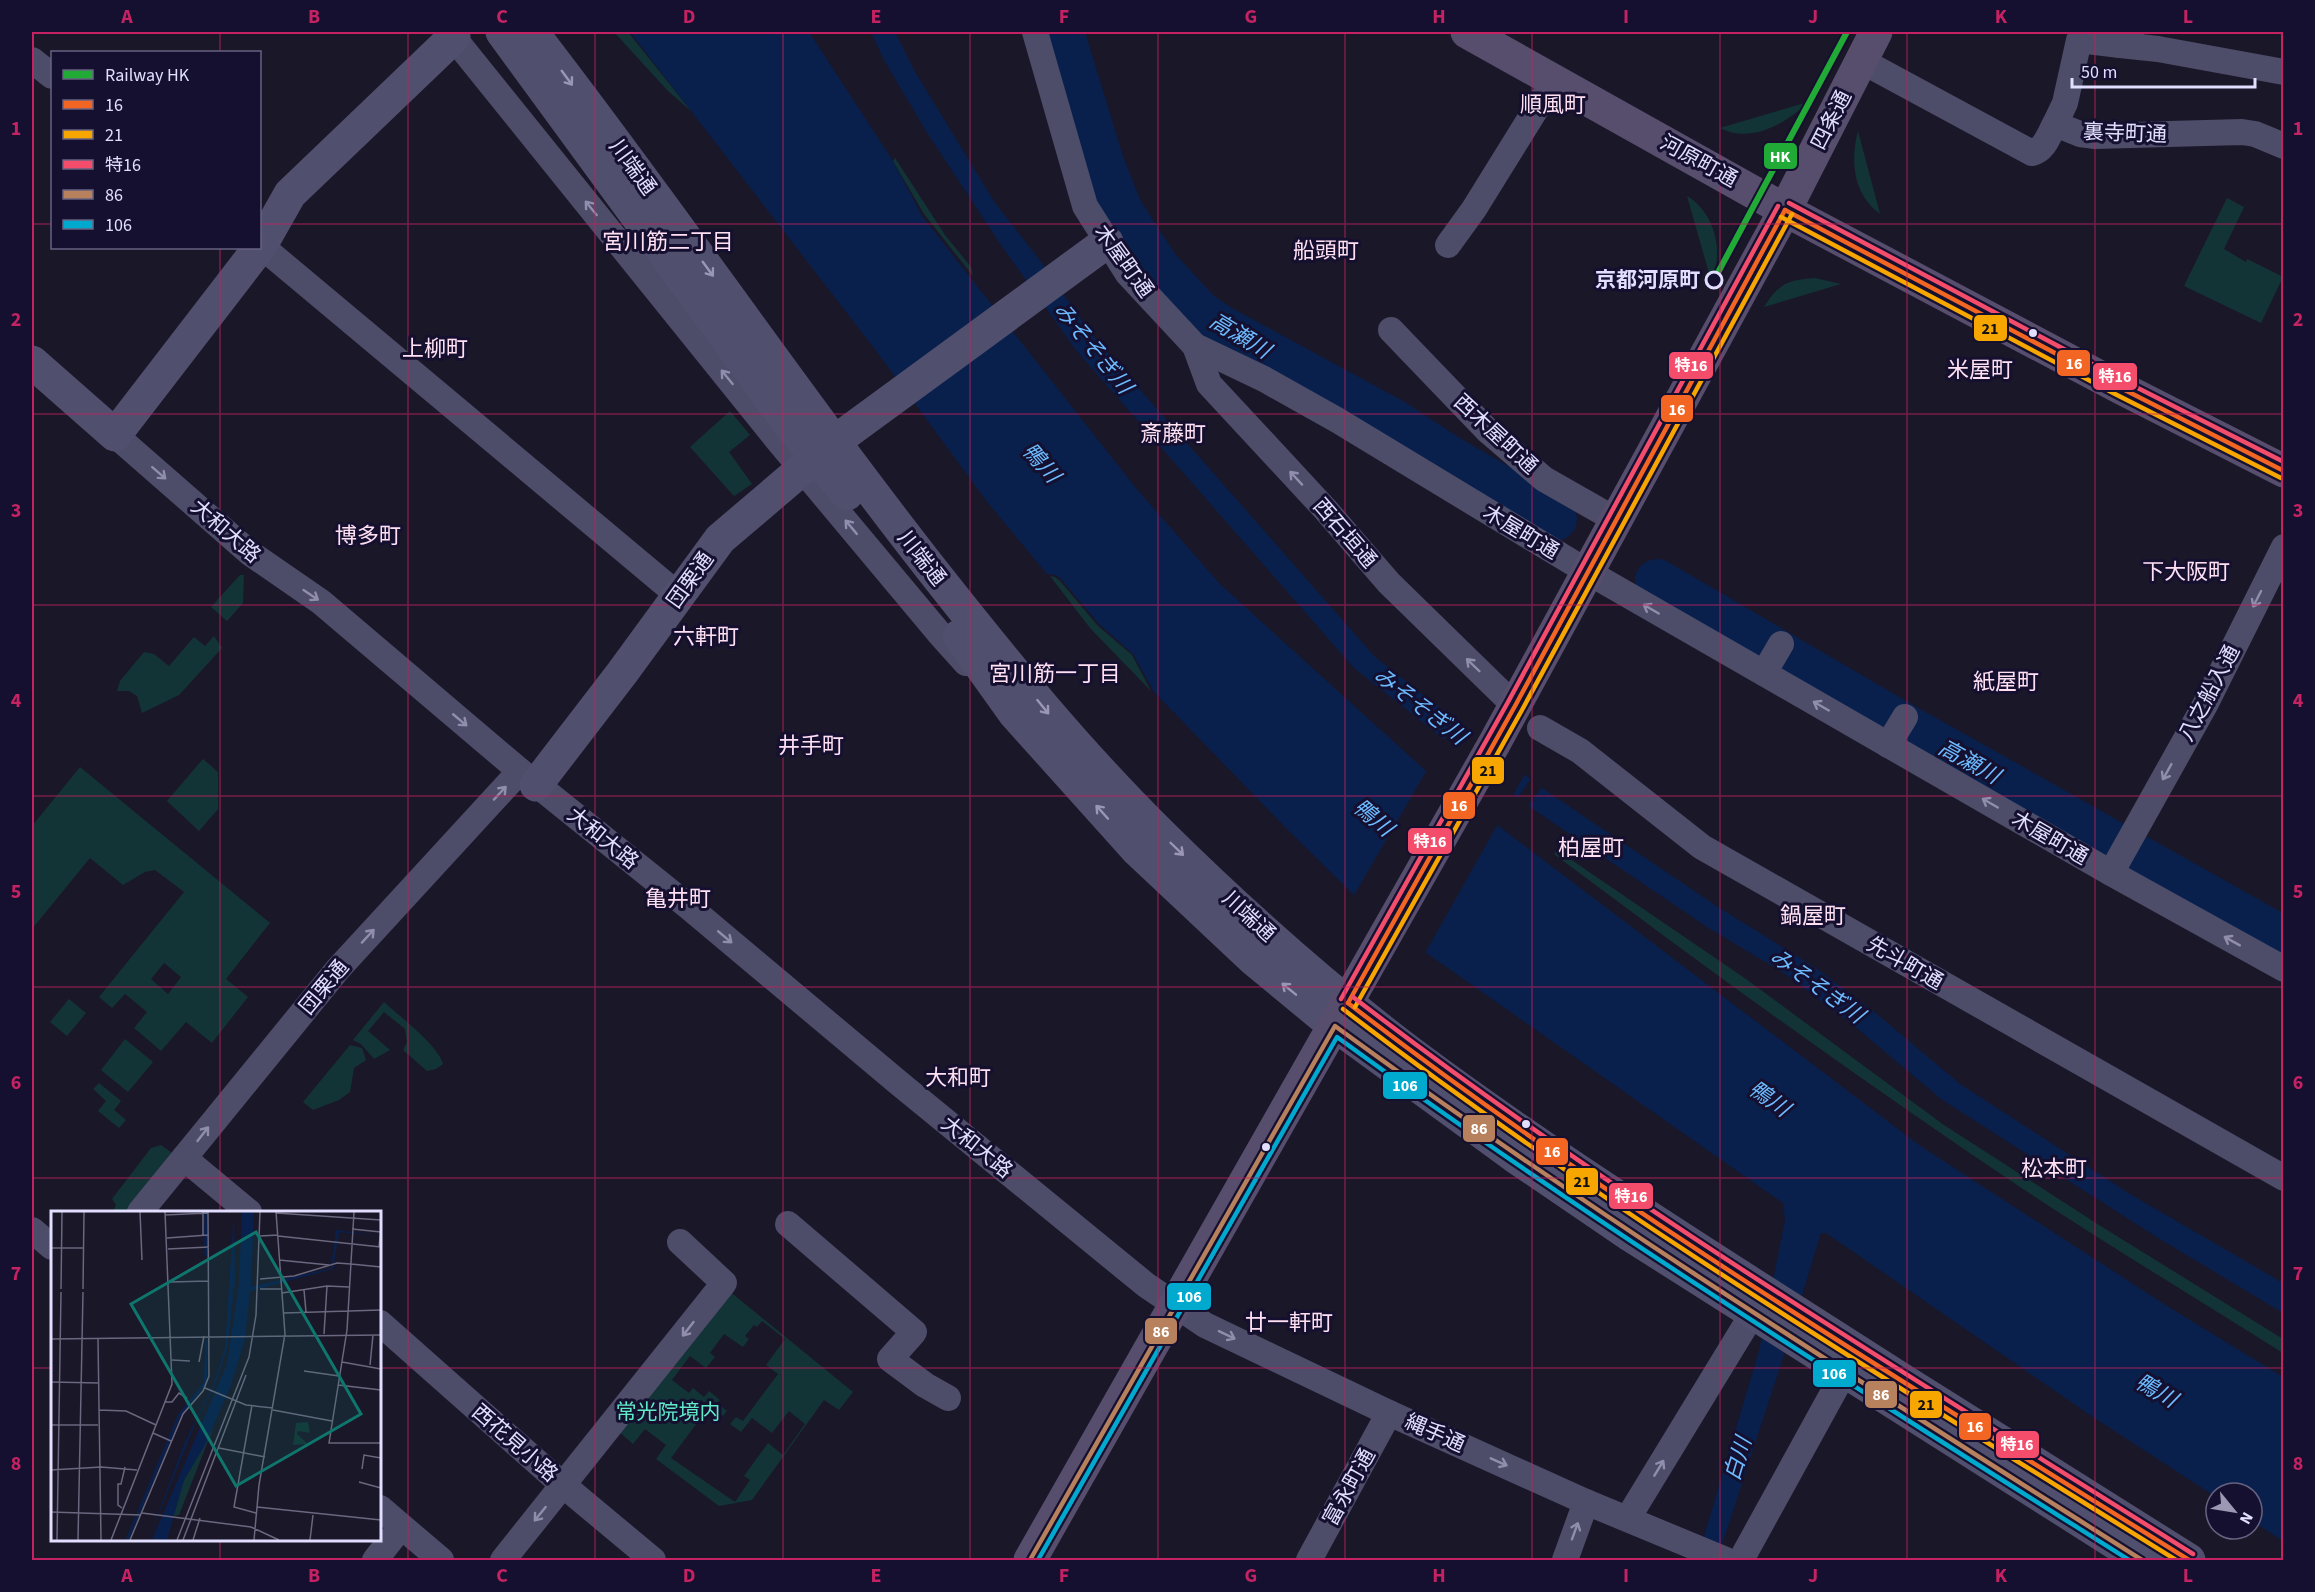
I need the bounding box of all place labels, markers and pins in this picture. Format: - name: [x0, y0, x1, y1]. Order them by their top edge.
- place label: 京都河原町: [1595, 265, 1700, 295]
- marker: 京都河原町: [1705, 271, 1723, 289]
- unlabelled marker: [2027, 327, 2039, 339]
- unlabelled marker: [1520, 1118, 1532, 1130]
- unlabelled marker: [1260, 1141, 1272, 1153]

